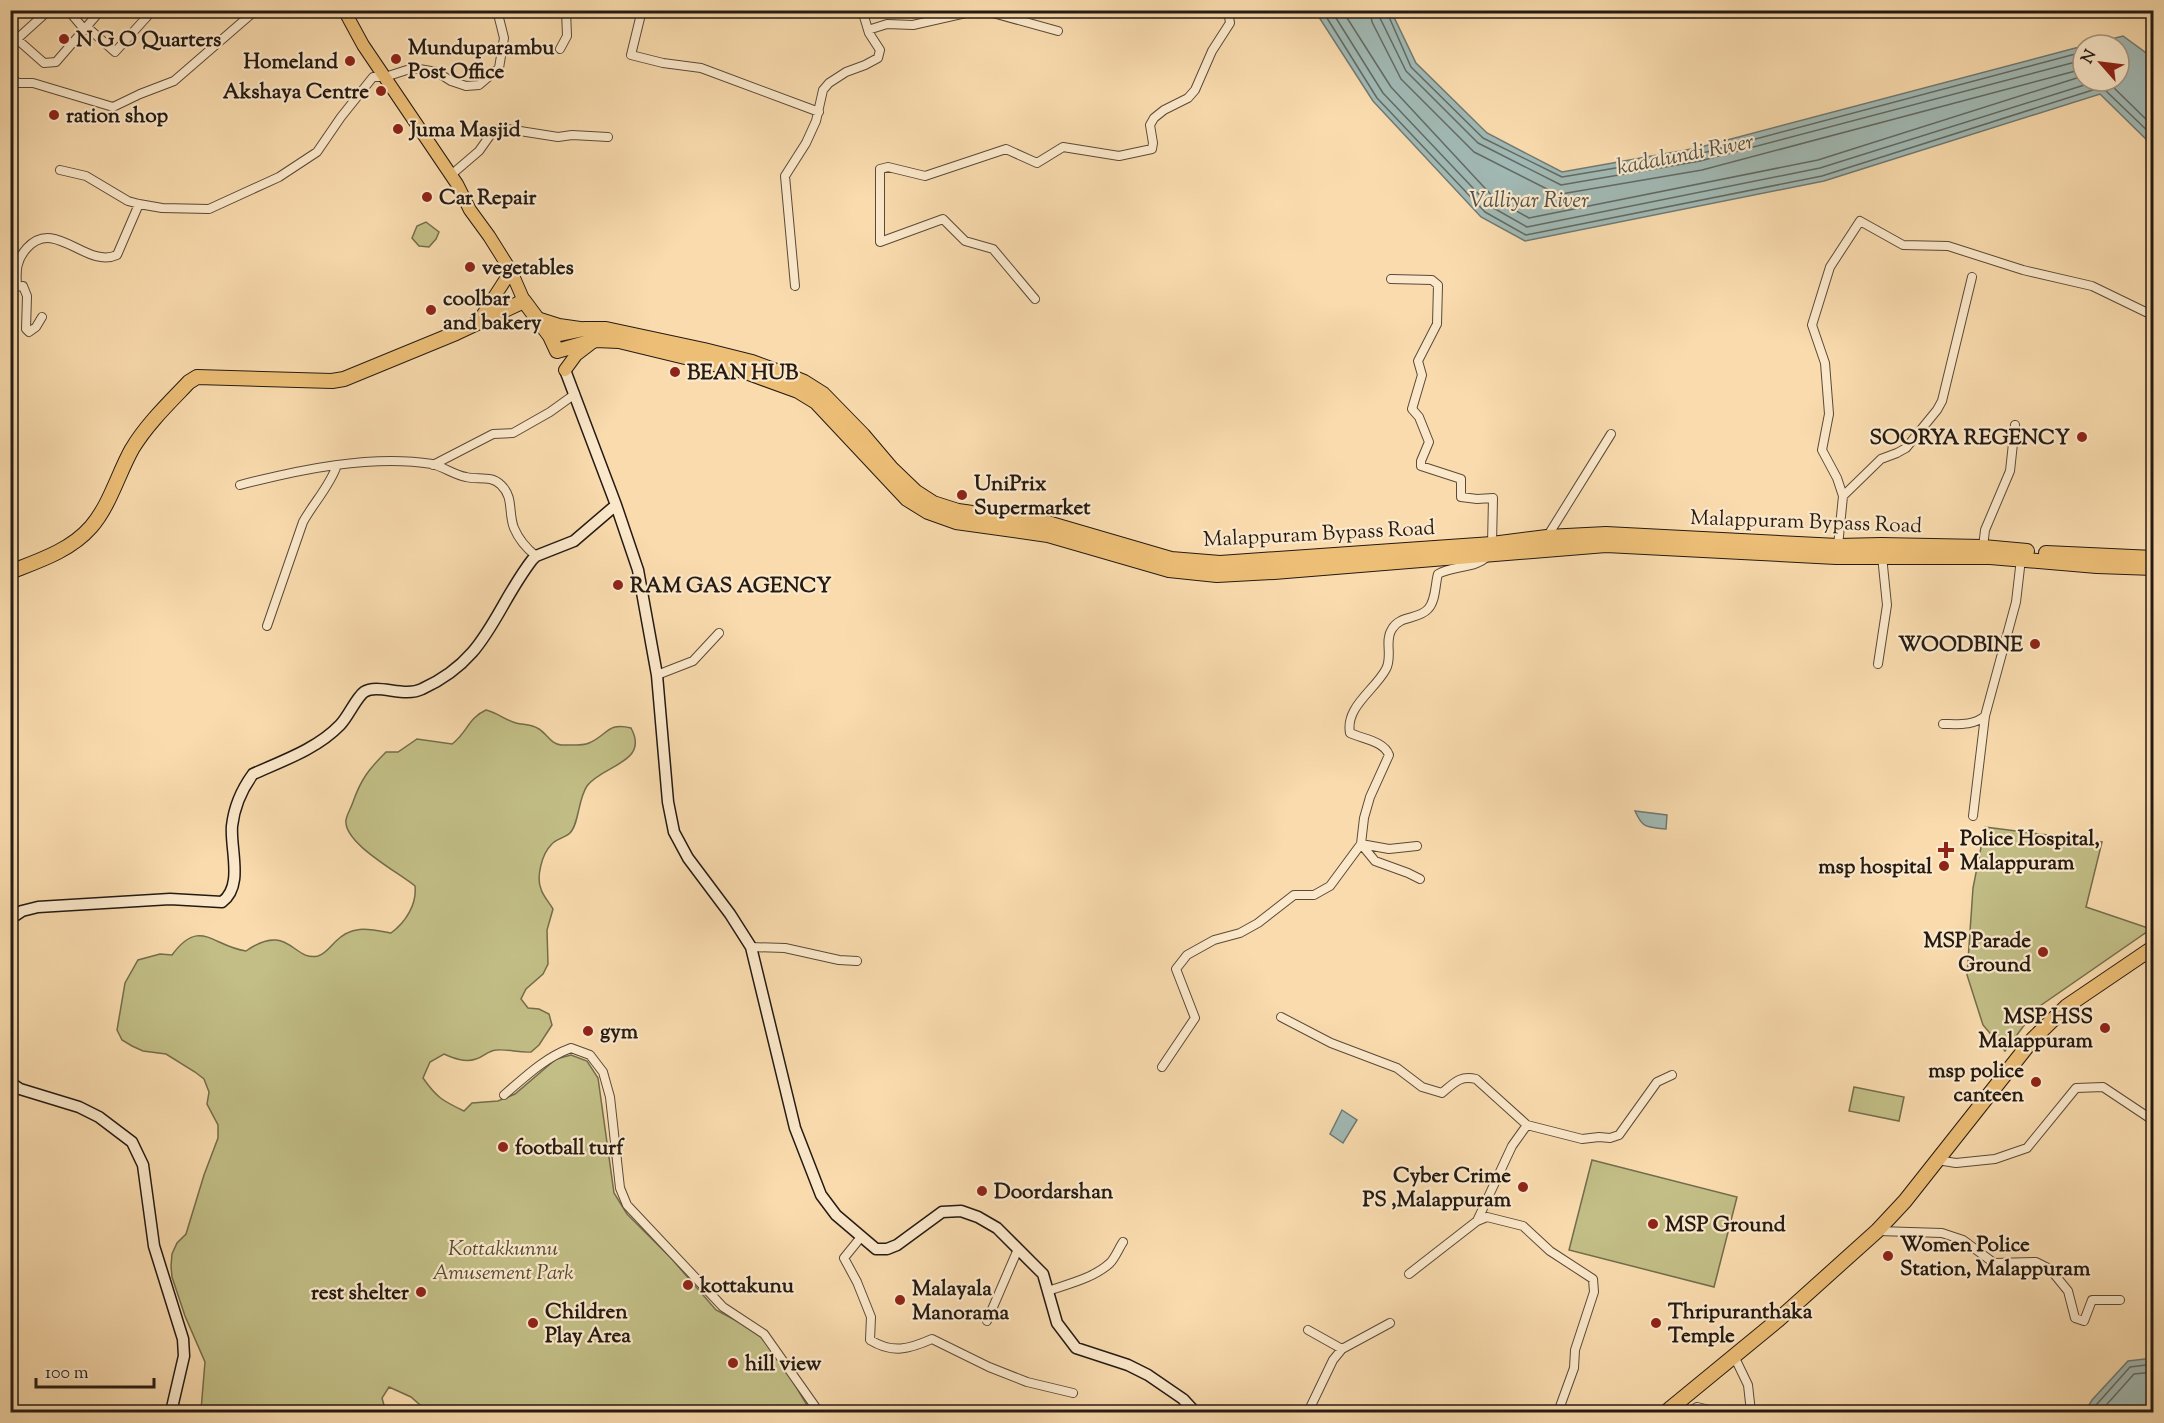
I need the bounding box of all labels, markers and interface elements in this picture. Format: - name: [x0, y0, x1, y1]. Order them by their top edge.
- place label: N G O Quarters: [76, 26, 221, 56]
- marker: N G O Quarters: [57, 32, 71, 46]
- north arrow: [2071, 33, 2131, 93]
- place label: Munduparambu Post Office: [408, 34, 555, 88]
- text: N: [2077, 46, 2103, 68]
- place label: Homeland: [243, 48, 338, 78]
- marker: Munduparambu Post Office: [389, 52, 403, 66]
- marker: Homeland: [343, 54, 357, 68]
- place label: Akshaya Centre: [223, 78, 369, 108]
- marker: Akshaya Centre: [374, 84, 388, 98]
- place label: ration shop: [66, 102, 168, 132]
- marker: ration shop: [47, 108, 61, 122]
- place label: Juma Masjid: [408, 116, 521, 146]
- marker: Juma Masjid: [391, 122, 405, 136]
- water label: kadalundi River: [1615, 127, 1757, 185]
- place label: Car Repair: [439, 184, 537, 214]
- water label: Valliyar River: [1469, 186, 1589, 218]
- marker: Car Repair: [420, 190, 434, 204]
- place label: vegetables: [482, 254, 574, 284]
- marker: vegetables: [463, 260, 477, 274]
- place label: coolbar and bakery: [443, 285, 542, 339]
- marker: coolbar and bakery: [424, 303, 438, 317]
- place label: BEAN HUB: [687, 359, 799, 389]
- marker: BEAN HUB: [668, 365, 682, 379]
- place label: SOORYA REGENCY: [1870, 424, 2070, 454]
- marker: SOORYA REGENCY: [2075, 430, 2089, 444]
- place label: UniPrix Supermarket: [974, 470, 1091, 524]
- marker: UniPrix Supermarket: [955, 488, 969, 502]
- street label: Malappuram Bypass Road: [1689, 504, 1923, 542]
- street label: Malappuram Bypass Road: [1202, 514, 1436, 556]
- place label: RAM GAS AGENCY: [630, 572, 831, 602]
- marker: RAM GAS AGENCY: [611, 578, 625, 592]
- place label: WOODBINE: [1898, 631, 2023, 661]
- marker: WOODBINE: [2028, 637, 2042, 651]
- place label: Police Hospital, Malappuram: [1960, 825, 2100, 879]
- marker: Police Hospital, Malappuram: [1937, 841, 1955, 859]
- place label: msp hospital: [1818, 853, 1932, 883]
- marker: msp hospital: [1937, 859, 1951, 873]
- place label: MSP Parade Ground: [1924, 927, 2031, 981]
- marker: MSP Parade Ground: [2036, 945, 2050, 959]
- place label: MSP HSS Malappuram: [1979, 1003, 2094, 1057]
- place label: gym: [600, 1018, 639, 1048]
- marker: MSP HSS Malappuram: [2098, 1021, 2112, 1035]
- marker: gym: [581, 1024, 595, 1038]
- place label: msp police canteen: [1928, 1057, 2025, 1111]
- marker: msp police canteen: [2029, 1075, 2043, 1089]
- place label: football turf: [515, 1134, 625, 1164]
- marker: football turf: [496, 1140, 510, 1154]
- place label: Cyber Crime PS ,Malappuram: [1362, 1162, 1512, 1216]
- place label: Doordarshan: [994, 1178, 1114, 1208]
- marker: Cyber Crime PS ,Malappuram: [1516, 1180, 1530, 1194]
- marker: Doordarshan: [975, 1184, 989, 1198]
- place label: MSP Ground: [1665, 1211, 1786, 1241]
- marker: MSP Ground: [1646, 1217, 1660, 1231]
- place label: Women Police Station, Malappuram: [1900, 1231, 2091, 1285]
- park label: Kottakkunnu Amusement Park: [432, 1235, 574, 1289]
- marker: Women Police Station, Malappuram: [1881, 1249, 1895, 1263]
- place label: kottakunu: [699, 1272, 795, 1302]
- place label: Malayala Manorama: [912, 1275, 1010, 1329]
- marker: kottakunu: [681, 1278, 695, 1292]
- place label: rest shelter: [311, 1279, 409, 1309]
- marker: rest shelter: [414, 1285, 428, 1299]
- marker: Malayala Manorama: [893, 1293, 907, 1307]
- place label: Children Play Area: [545, 1298, 631, 1352]
- place label: Thripuranthaka Temple: [1668, 1298, 1813, 1352]
- marker: Children Play Area: [526, 1316, 540, 1330]
- marker: Thripuranthaka Temple: [1649, 1316, 1663, 1330]
- place label: hill view: [745, 1350, 822, 1380]
- scale bar: [36, 1351, 154, 1389]
- marker: hill view: [726, 1356, 740, 1370]
- text: 100 m: [45, 1361, 89, 1387]

